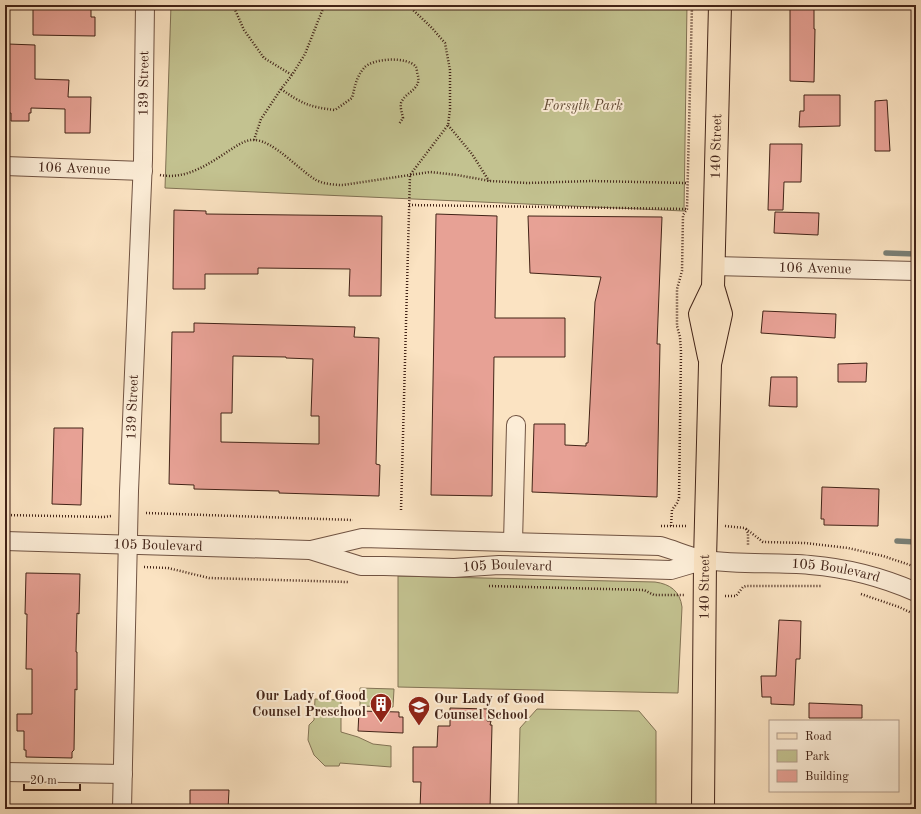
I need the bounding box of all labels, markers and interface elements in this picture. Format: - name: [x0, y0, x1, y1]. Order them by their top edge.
- street label: 139 Street: [137, 50, 151, 116]
- park label: Forsyth Park: [542, 99, 623, 114]
- street label: 140 Street: [709, 113, 724, 179]
- street label: 106 Avenue: [37, 160, 111, 177]
- street label: 106 Avenue: [778, 261, 852, 276]
- street label: 139 Street: [124, 374, 141, 440]
- street label: 105 Boulevard: [113, 537, 203, 554]
- street label: 140 Street: [698, 554, 712, 620]
- street label: 105 Boulevard: [791, 557, 882, 585]
- street label: 105 Boulevard: [462, 558, 552, 574]
- place label: Our Lady of Good Counsel Preschool: [252, 689, 366, 719]
- building icon: Our Lady of Good Counsel Preschool: [368, 691, 394, 724]
- place label: Our Lady of Good Counsel School: [434, 692, 545, 722]
- school or university icon: Our Lady of Good Counsel School: [406, 694, 432, 727]
- legend: [769, 720, 899, 792]
- text: Road: [805, 731, 832, 743]
- text: Park: [805, 751, 830, 763]
- scale bar: [24, 766, 80, 792]
- text: Building: [805, 771, 849, 783]
- text: 20 m: [30, 775, 57, 787]

